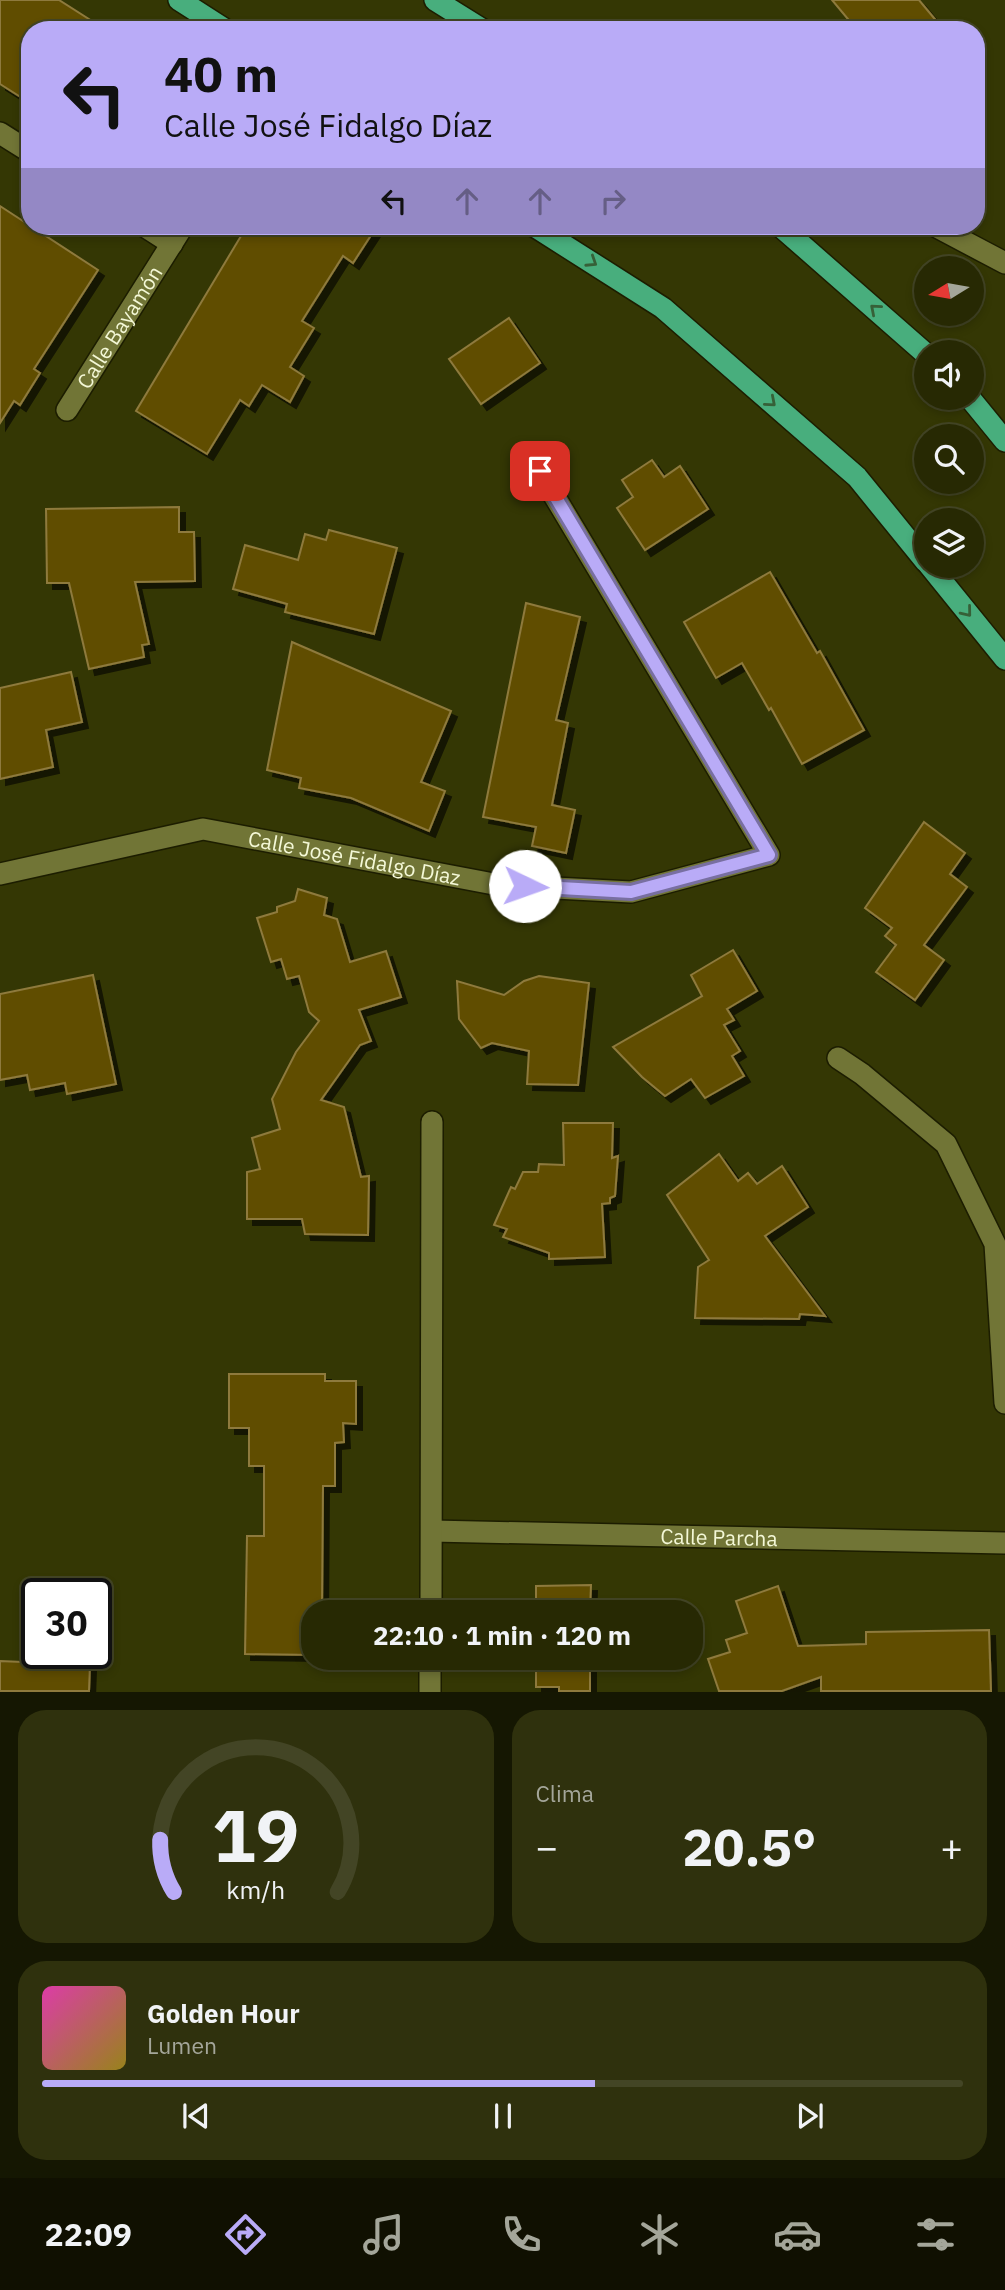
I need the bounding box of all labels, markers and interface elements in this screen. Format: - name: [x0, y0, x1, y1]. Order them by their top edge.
- text: 40 m: [164, 42, 278, 105]
- icon: left: [49, 49, 140, 140]
- text: Calle José Fidalgo Díaz: [164, 104, 492, 146]
- icon: left: [375, 182, 413, 220]
- icon: ahead: [448, 182, 486, 220]
- icon: ahead: [521, 182, 559, 220]
- icon: right: [594, 182, 632, 220]
- one-way arrow: [584, 254, 597, 267]
- north arrow: [914, 256, 984, 326]
- map controls: [914, 256, 984, 578]
- street label: Calle Bayamón: [70, 260, 169, 394]
- one-way arrow: [870, 305, 883, 317]
- button: sound: [914, 340, 984, 410]
- one-way arrow: [762, 394, 775, 406]
- button: search: [914, 424, 984, 494]
- pin: [510, 441, 570, 501]
- icon: arrive: [521, 452, 559, 490]
- button: layers: [914, 508, 984, 578]
- one-way arrow: [958, 605, 971, 617]
- street label: Calle José Fidalgo Díaz: [246, 824, 463, 891]
- position arrow: [488, 849, 562, 923]
- street label: Calle Parcha: [660, 1522, 778, 1552]
- speed limit sign: 30: [21, 1578, 112, 1669]
- text: 22:10 · 1 min · 120 m: [373, 1618, 631, 1652]
- text: Clima: [536, 1778, 594, 1808]
- text: 19: [212, 1788, 299, 1883]
- text: 20.5°: [682, 1813, 816, 1880]
- text: −: [536, 1822, 558, 1871]
- text: +: [940, 1822, 963, 1871]
- text: km/h: [226, 1873, 285, 1906]
- text: Golden Hour: [147, 1996, 300, 2030]
- text: Lumen: [147, 2030, 217, 2060]
- icon: previous: [177, 2097, 215, 2135]
- icon: pause: [484, 2097, 522, 2135]
- icon: next: [791, 2097, 829, 2135]
- icon: directions: [221, 2210, 270, 2259]
- icon: music: [359, 2210, 408, 2259]
- icon: phone: [497, 2210, 546, 2259]
- icon: climate: [635, 2210, 684, 2259]
- icon: car: [773, 2210, 822, 2259]
- icon: filters: [911, 2210, 960, 2259]
- text: 22:09: [45, 2213, 132, 2255]

